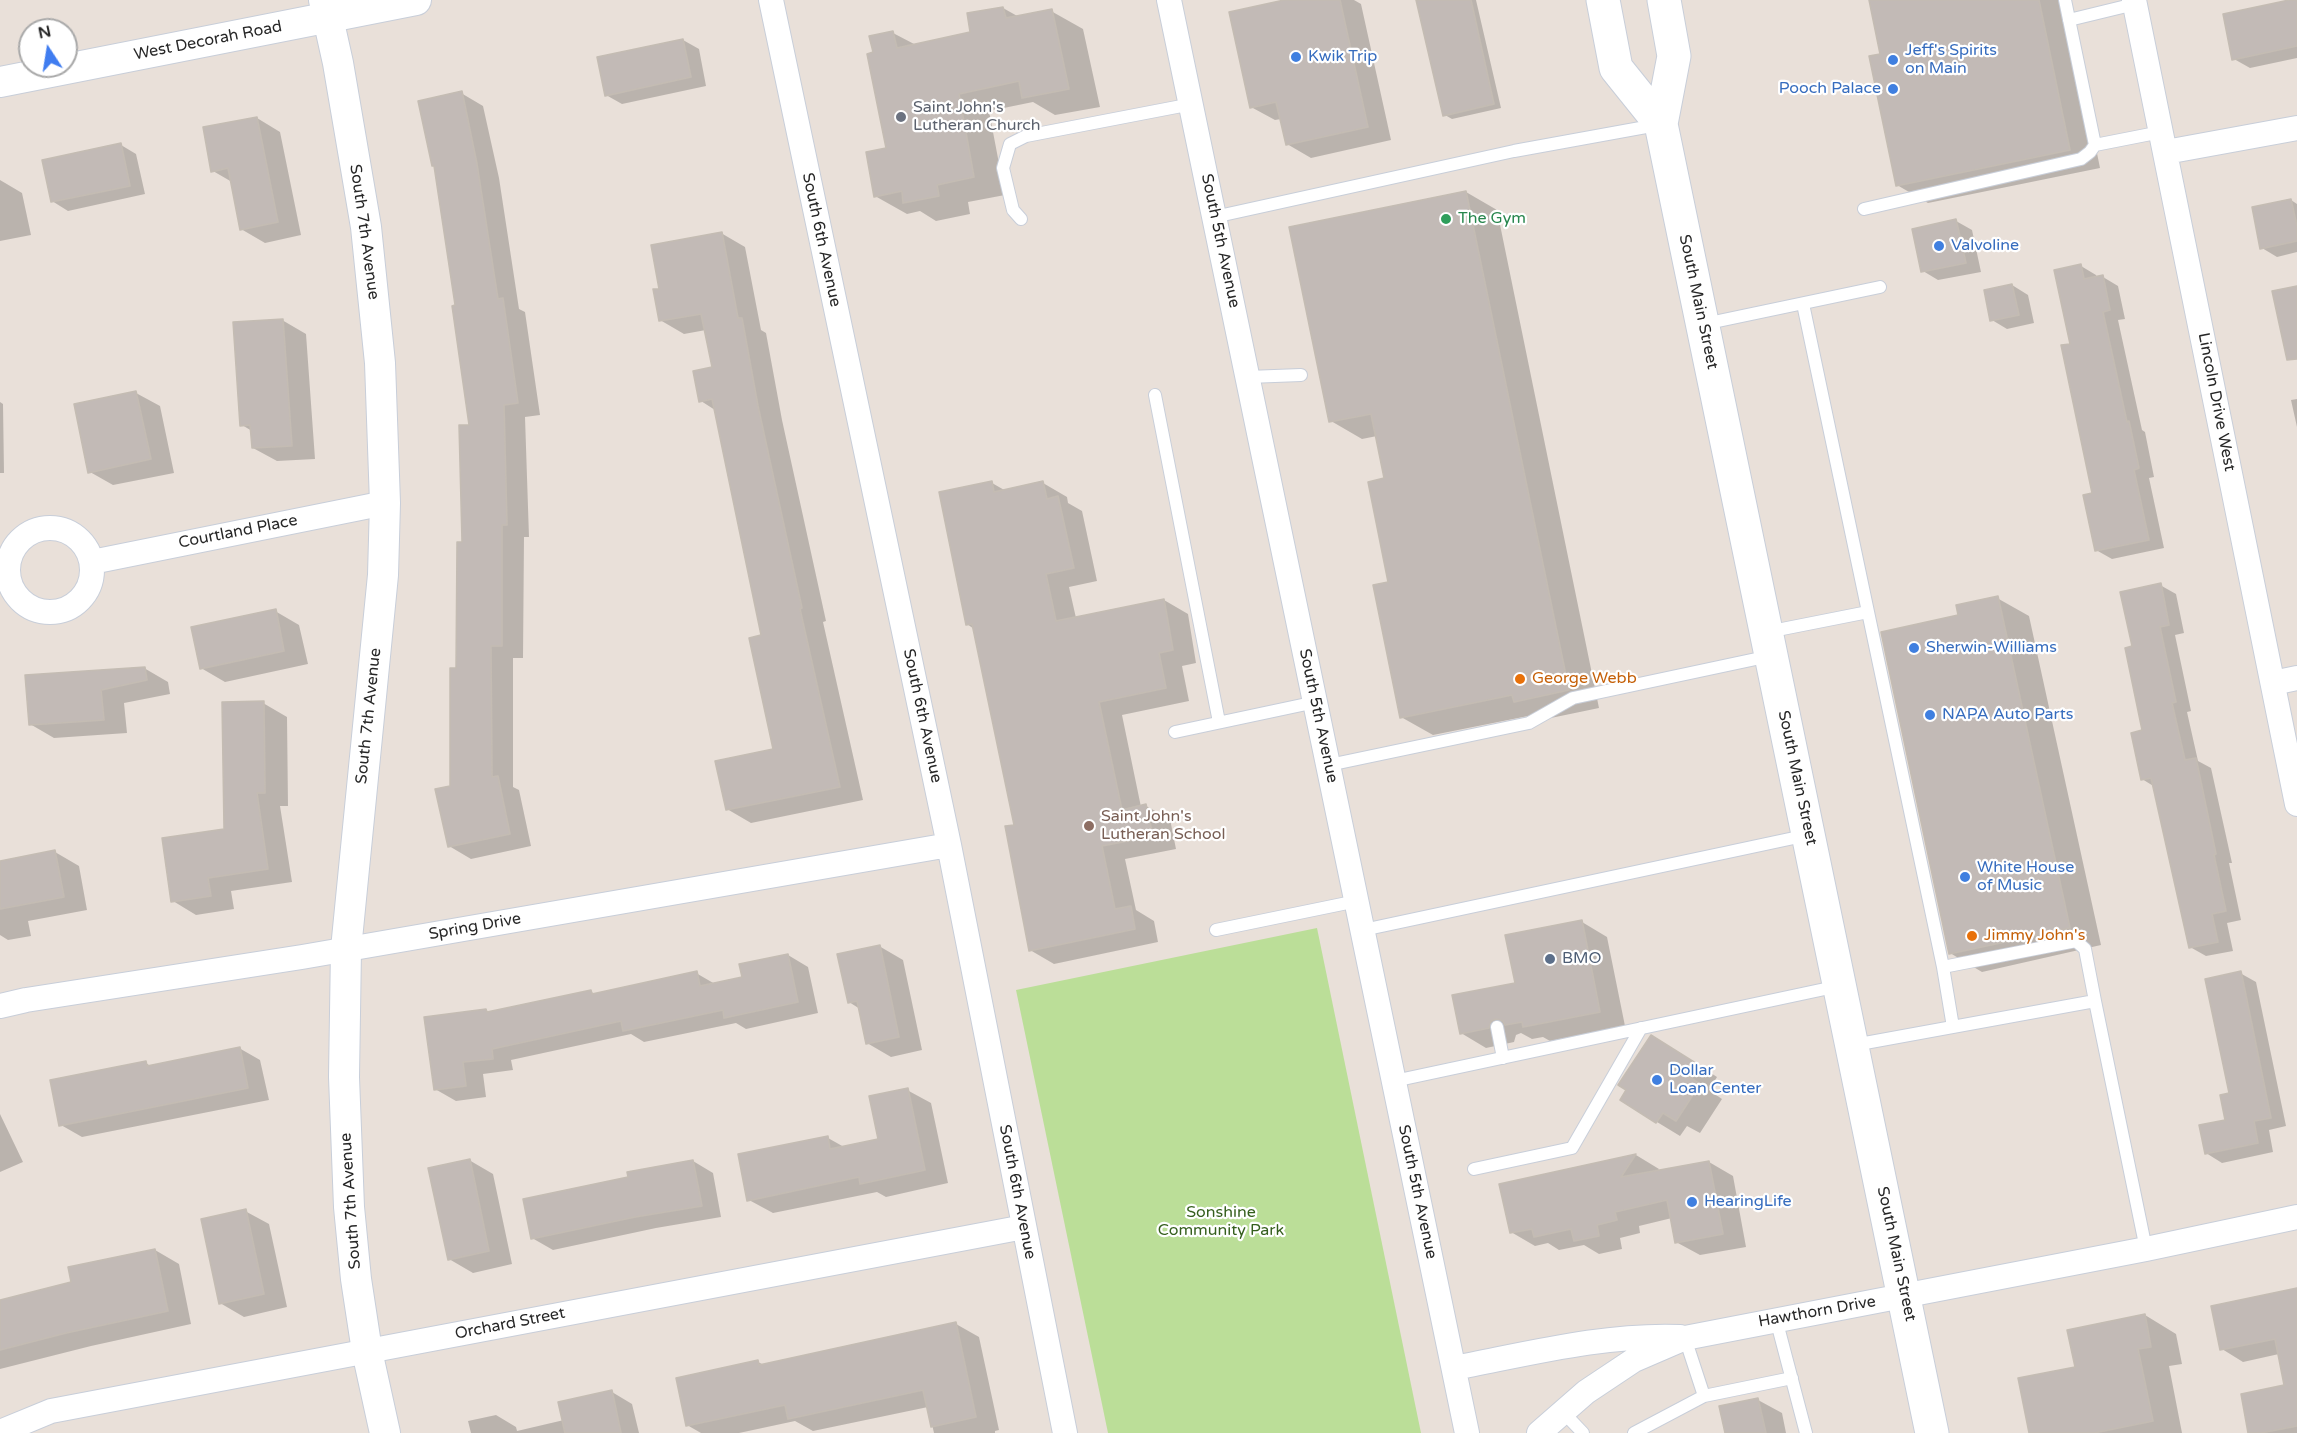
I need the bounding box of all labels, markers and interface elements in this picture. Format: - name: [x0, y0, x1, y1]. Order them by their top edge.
- street label: West Decorah Road: [132, 17, 284, 65]
- north arrow: [18, 18, 78, 78]
- text: N: [36, 21, 53, 43]
- place label: Jeff's Spirits on Main: [1905, 41, 1997, 79]
- place label: Kwik Trip: [1308, 47, 1377, 67]
- marker: Kwik Trip: [1289, 50, 1303, 64]
- marker: Jeff's Spirits on Main: [1886, 53, 1900, 67]
- place label: Pooch Palace: [1779, 79, 1881, 99]
- marker: Pooch Palace: [1886, 82, 1900, 96]
- place label: Saint John's Lutheran Church: [913, 98, 1041, 136]
- marker: Saint John's Lutheran Church: [894, 110, 908, 124]
- street label: South 7th Avenue: [345, 163, 383, 301]
- street label: South 6th Avenue: [797, 171, 845, 309]
- street label: South 5th Avenue: [1196, 172, 1244, 310]
- place label: The Gym: [1458, 209, 1526, 229]
- marker: The Gym: [1439, 212, 1453, 226]
- street label: South Main Street: [1674, 233, 1722, 371]
- place label: Valvoline: [1951, 236, 2019, 256]
- marker: Valvoline: [1932, 239, 1946, 253]
- street label: Lincoln Drive West: [2193, 331, 2239, 473]
- street label: Courtland Place: [177, 511, 299, 553]
- place label: Sherwin-Williams: [1926, 638, 2057, 658]
- marker: Sherwin-Williams: [1907, 641, 1921, 655]
- street label: South 7th Avenue: [352, 647, 386, 785]
- street label: South 6th Avenue: [898, 647, 946, 785]
- street label: South 5th Avenue: [1294, 647, 1342, 785]
- place label: George Webb: [1532, 669, 1637, 689]
- marker: George Webb: [1513, 672, 1527, 686]
- place label: NAPA Auto Parts: [1942, 705, 2074, 725]
- marker: NAPA Auto Parts: [1923, 708, 1937, 722]
- street label: South Main Street: [1773, 709, 1821, 847]
- place label: Saint John's Lutheran School: [1101, 807, 1225, 845]
- marker: Saint John's Lutheran School: [1082, 819, 1096, 833]
- place label: White House of Music: [1977, 858, 2074, 896]
- marker: White House of Music: [1958, 870, 1972, 884]
- street label: Spring Drive: [427, 909, 523, 945]
- place label: Jimmy John's: [1984, 926, 2085, 946]
- marker: Jimmy John's: [1965, 929, 1979, 943]
- place label: BMO: [1562, 949, 1602, 969]
- marker: BMO: [1543, 952, 1557, 966]
- place label: Dollar Loan Center: [1669, 1061, 1761, 1099]
- marker: Dollar Loan Center: [1650, 1073, 1664, 1087]
- street label: South 6th Avenue: [995, 1123, 1039, 1261]
- street label: South 5th Avenue: [1393, 1123, 1441, 1261]
- street label: South 7th Avenue: [337, 1132, 365, 1270]
- street label: South Main Street: [1872, 1185, 1920, 1323]
- place label: HearingLife: [1704, 1192, 1792, 1212]
- marker: HearingLife: [1685, 1195, 1699, 1209]
- park label: Sonshine Community Park: [1158, 1203, 1284, 1241]
- street label: Hawthorn Drive: [1757, 1292, 1877, 1332]
- street label: Orchard Street: [453, 1304, 567, 1344]

